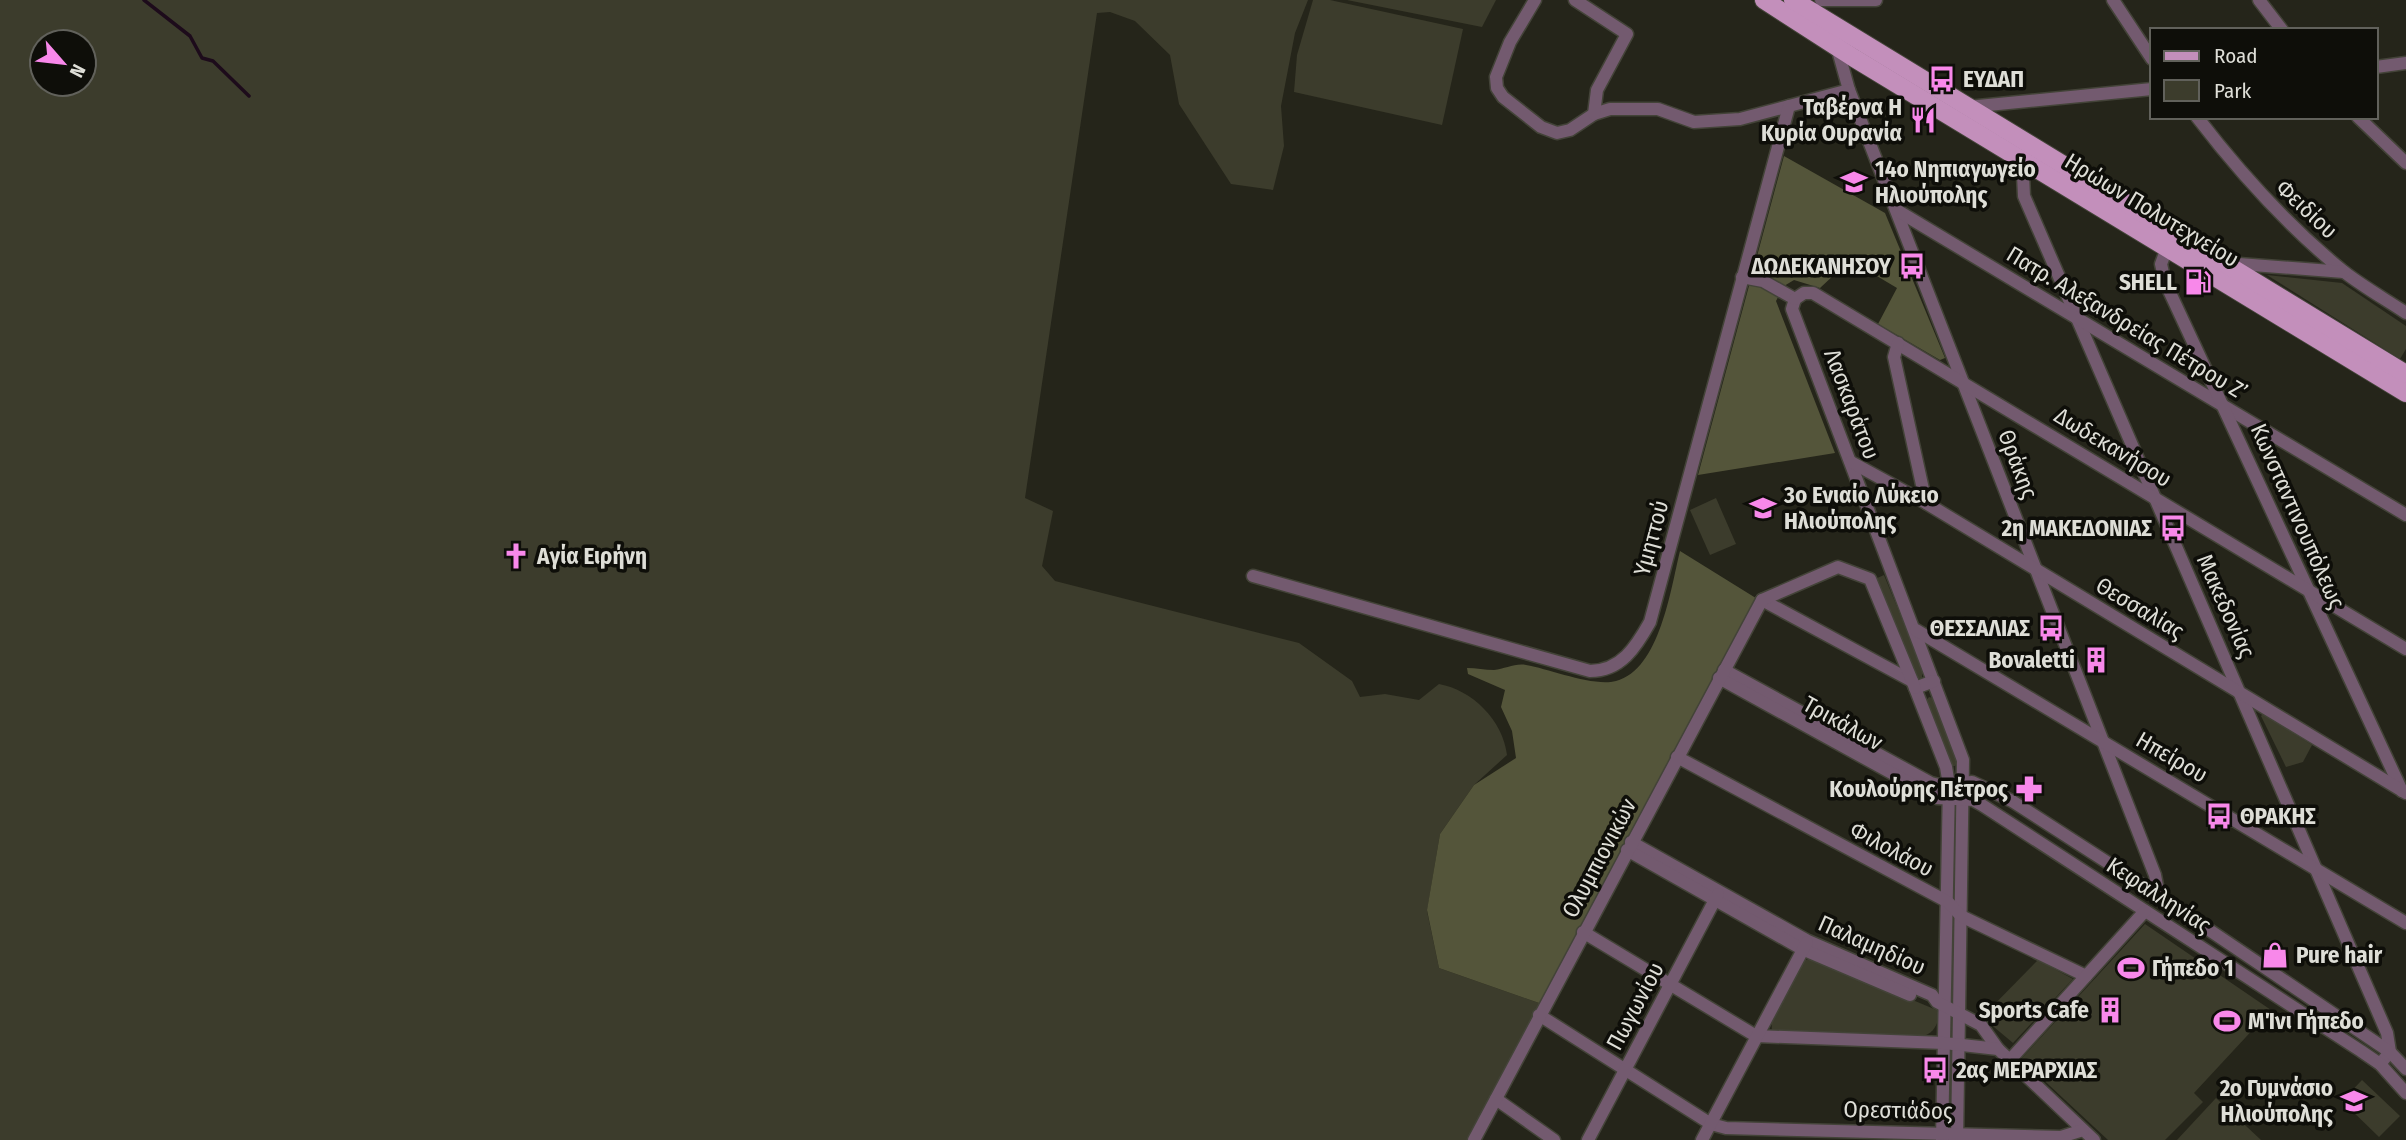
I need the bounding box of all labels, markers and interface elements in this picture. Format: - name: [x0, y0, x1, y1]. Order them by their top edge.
- north arrow: [28, 28, 98, 98]
- legend: [2150, 28, 2378, 119]
- text: Road: [2214, 43, 2258, 69]
- text: N: [65, 60, 90, 81]
- bus stop icon: ΕΥΔΑΠ: [1927, 64, 1957, 94]
- place label: ΕΥΔΑΠ: [1963, 65, 2024, 93]
- text: Park: [2214, 78, 2252, 104]
- place label: Ταβέρνα Η Κυρία Ουρανία: [1761, 93, 1902, 147]
- restaurant icon: Ταβέρνα Η Κυρία Ουρανία: [1908, 105, 1938, 135]
- street label: Ηρώων Πολυτεχνείου: [2060, 147, 2244, 273]
- place label: 14ο Νηπιαγωγείο Ηλιούπολης: [1875, 155, 2036, 209]
- school or university icon: 14ο Νηπιαγωγείο Ηλιούπολης: [1839, 167, 1869, 197]
- street label: Φειδίου: [2271, 174, 2343, 244]
- street label: Πατρ. Αλεξανδρείας Πέτρου Ζ’: [2002, 240, 2252, 406]
- bus stop icon: ΔΩΔΕΚΑΝΗΣΟΥ: [1897, 251, 1927, 281]
- place label: ΔΩΔΕΚΑΝΗΣΟΥ: [1750, 252, 1892, 280]
- fuel station icon: SHELL: [2183, 267, 2213, 297]
- place label: SHELL: [2119, 268, 2177, 296]
- street label: Λασκαράτου: [1818, 345, 1886, 463]
- street label: Δωδεκανήσου: [2049, 401, 2177, 493]
- street label: Κωνσταντινουπόλεως: [2245, 419, 2351, 613]
- street label: Θράκης: [1992, 426, 2044, 503]
- place label: 3ο Ενιαίο Λύκειο Ηλιούπολης: [1783, 481, 1939, 535]
- school or university icon: 3ο Ενιαίο Λύκειο Ηλιούπολης: [1748, 493, 1778, 523]
- street label: Υμηττού: [1628, 497, 1674, 579]
- bus stop icon: 2η ΜΑΚΕΔΟΝΙΑΣ: [2158, 513, 2188, 543]
- place label: 2η ΜΑΚΕΔΟΝΙΑΣ: [2000, 514, 2153, 542]
- church icon: Αγία Ειρήνη: [501, 541, 531, 571]
- place label: Αγία Ειρήνη: [536, 542, 647, 570]
- street label: Μακεδονίας: [2191, 550, 2261, 662]
- street label: Θεσσαλίας: [2091, 571, 2189, 645]
- bus stop icon: ΘΕΣΣΑΛΙΑΣ: [2036, 613, 2066, 643]
- place label: ΘΕΣΣΑΛΙΑΣ: [1930, 614, 2031, 642]
- building icon: Bovaletti: [2081, 645, 2111, 675]
- place label: Bovaletti: [1988, 646, 2075, 674]
- street label: Τρικάλων: [1798, 690, 1888, 756]
- street label: Ηπείρου: [2131, 725, 2213, 789]
- pharmacy icon: Κουλούρης Πέτρος: [2014, 774, 2044, 804]
- place label: Κουλούρης Πέτρος: [1829, 775, 2008, 803]
- street label: Ολυμπιονικών: [1556, 794, 1642, 922]
- bus stop icon: ΘΡΑΚΗΣ: [2204, 801, 2234, 831]
- place label: ΘΡΑΚΗΣ: [2240, 802, 2316, 830]
- street label: Φιλολάου: [1846, 815, 1938, 883]
- street label: Κεφαλληνίας: [2102, 851, 2217, 939]
- street label: Παλαμηδίου: [1814, 909, 1930, 981]
- shop icon: Pure hair: [2260, 940, 2290, 970]
- place label: Pure hair: [2296, 941, 2383, 969]
- sports icon: Γήπεδο 1: [2116, 953, 2146, 983]
- place label: Γήπεδο 1: [2152, 954, 2234, 982]
- street label: Πωγωνίου: [1600, 957, 1670, 1055]
- building icon: Sports Cafe: [2095, 995, 2125, 1025]
- place label: Sports Cafe: [1979, 996, 2089, 1024]
- sports icon: ΜΊνι Γήπεδο: [2212, 1006, 2242, 1036]
- place label: ΜΊνι Γήπεδο: [2248, 1007, 2364, 1035]
- bus stop icon: 2ας ΜΕΡΑΡΧΙΑΣ: [1920, 1055, 1950, 1085]
- place label: 2ας ΜΕΡΑΡΧΙΑΣ: [1955, 1056, 2098, 1084]
- place label: 2ο Γυμνάσιο Ηλιούπολης: [2219, 1074, 2333, 1128]
- school or university icon: 2ο Γυμνάσιο Ηλιούπολης: [2339, 1086, 2369, 1116]
- street label: Ορεστιάδος: [1843, 1095, 1953, 1125]

